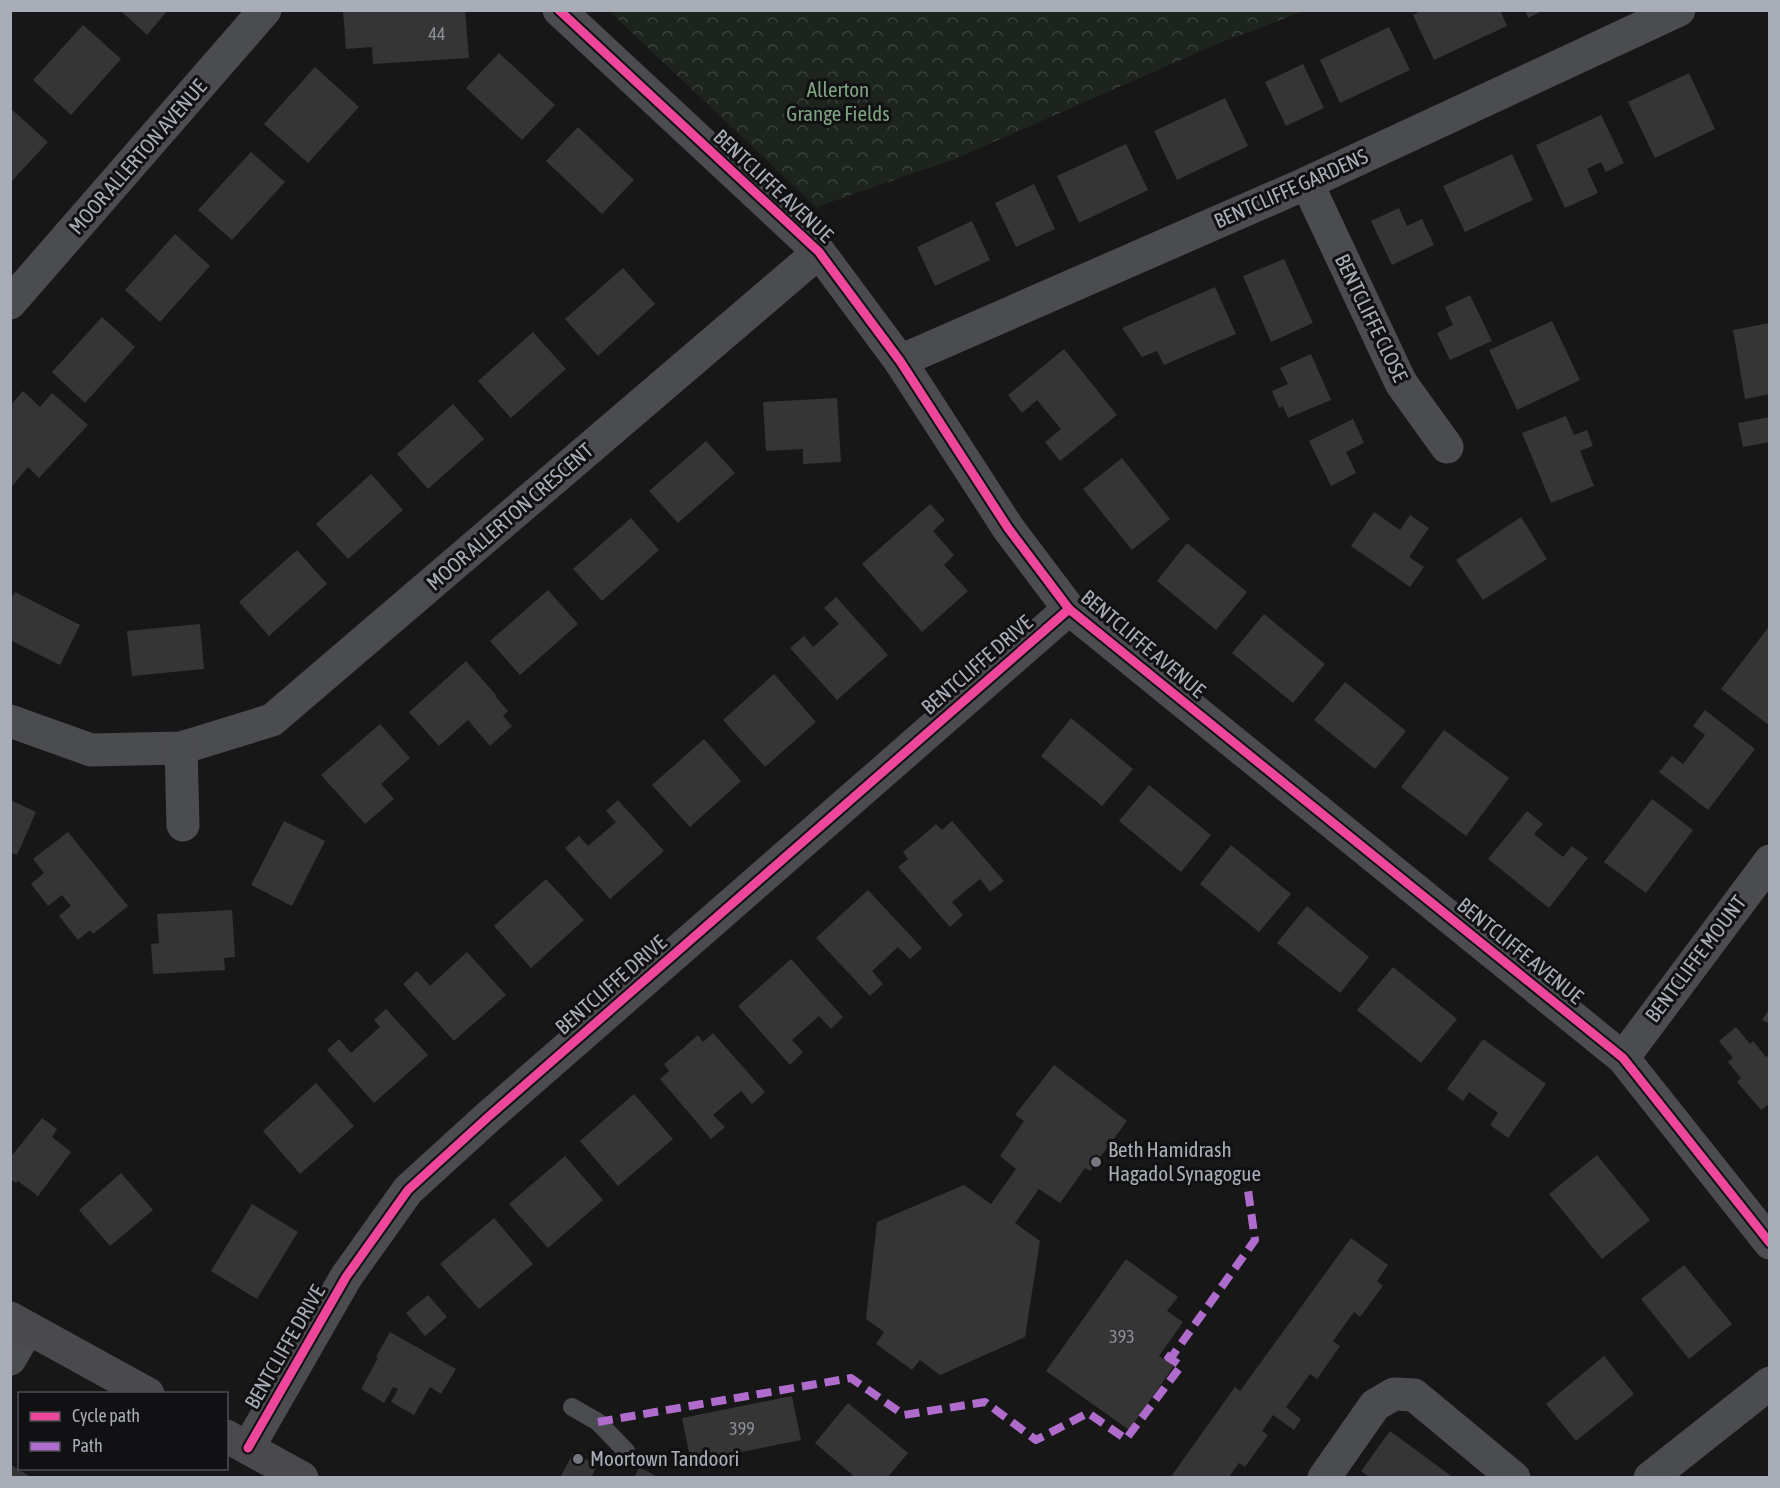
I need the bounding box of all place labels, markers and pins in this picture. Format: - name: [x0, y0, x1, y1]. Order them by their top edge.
- place label: Beth Hamidrash Hagadol Synagogue: [1108, 1137, 1261, 1185]
- marker: Beth Hamidrash Hagadol Synagogue: [1089, 1155, 1103, 1169]
- place label: Moortown Tandoori: [590, 1446, 739, 1470]
- marker: Moortown Tandoori: [571, 1452, 585, 1466]

